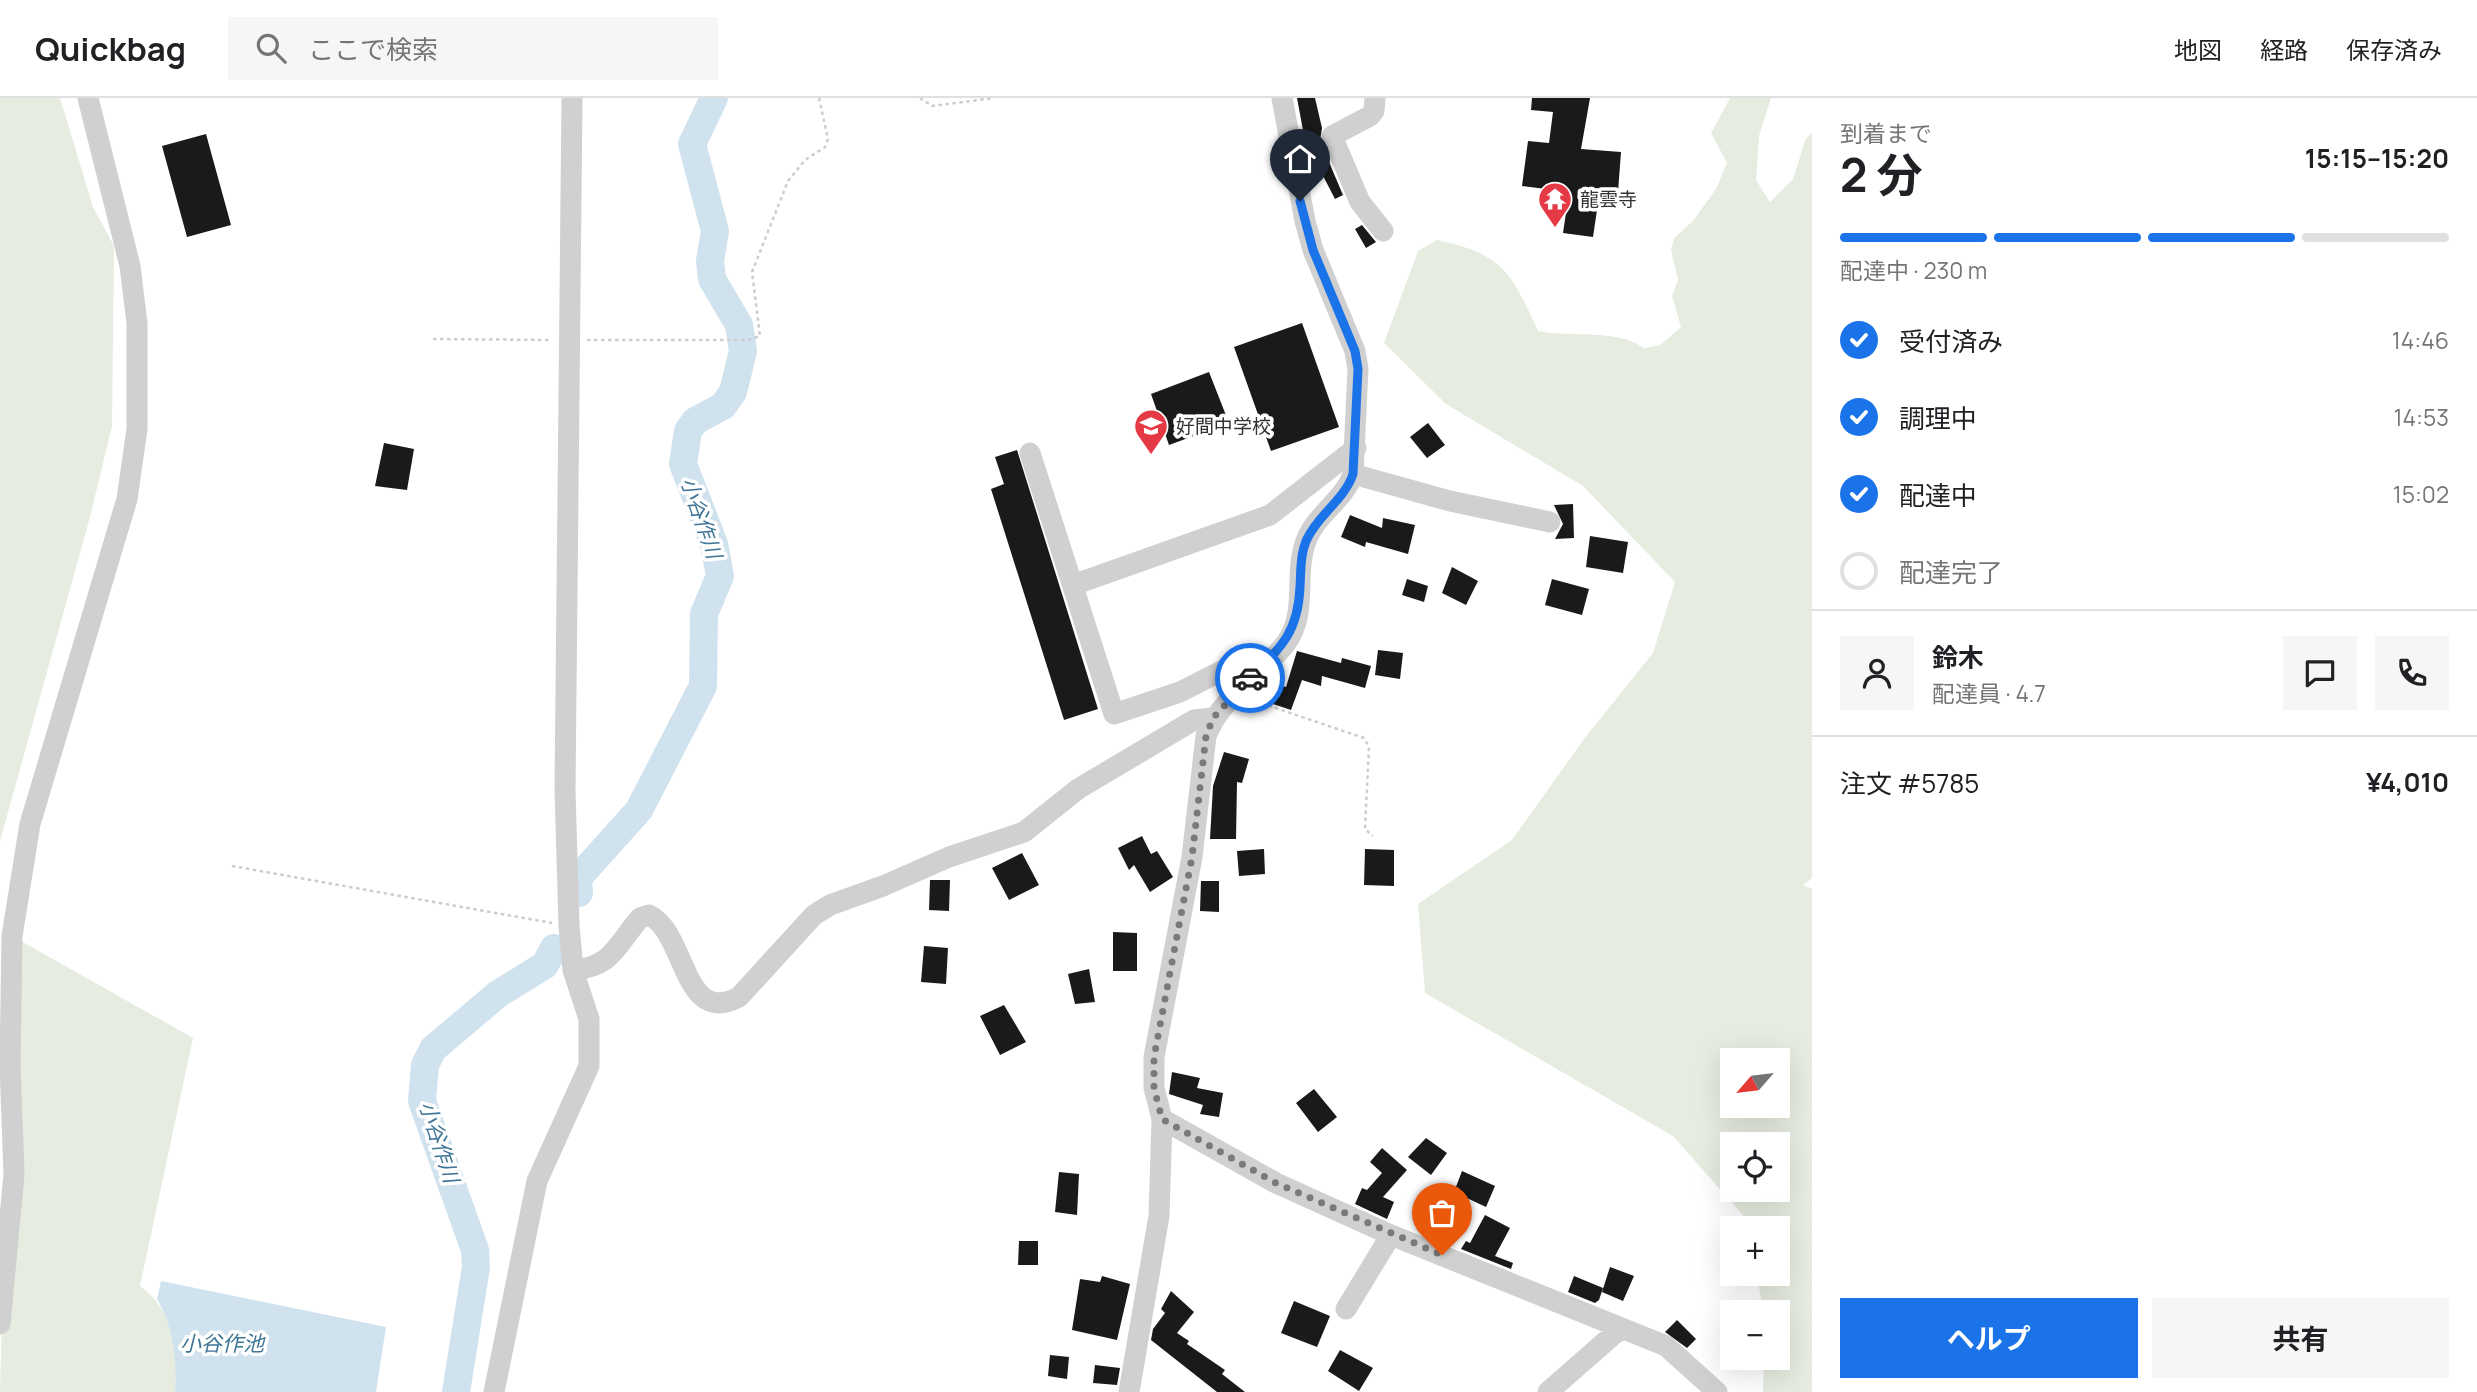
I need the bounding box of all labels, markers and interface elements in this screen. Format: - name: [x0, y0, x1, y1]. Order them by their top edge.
- search box: [228, 17, 718, 80]
- text: Quickbag: [35, 26, 186, 71]
- icon: search: [252, 29, 290, 67]
- text: ここで検索: [308, 31, 438, 67]
- text: 地図: [2174, 33, 2222, 66]
- text: 経路: [2260, 33, 2308, 66]
- text: 保存済み: [2346, 33, 2442, 66]
- text: 到着まで: [1840, 117, 1932, 149]
- pin: [1270, 129, 1330, 201]
- icon: home: [1281, 140, 1319, 178]
- text: 15:15–15:20: [2305, 140, 2449, 176]
- text: 2 分: [1840, 143, 1923, 206]
- temple icon: 龍雲寺: [1536, 180, 1574, 229]
- place label: 龍雲寺: [1580, 186, 1637, 212]
- text: 配達中 · 230 m: [1840, 254, 1987, 286]
- icon: check: [1840, 321, 1878, 359]
- text: 受付済み: [1899, 323, 2003, 359]
- text: 14:46: [2392, 324, 2449, 356]
- icon: check: [1840, 398, 1878, 436]
- text: 調理中: [1899, 400, 1977, 436]
- text: 14:53: [2394, 401, 2449, 433]
- school or university icon: 好間中学校: [1132, 407, 1170, 456]
- place label: 好間中学校: [1176, 413, 1271, 439]
- water label: 小谷作川: [675, 473, 730, 564]
- icon: check: [1840, 475, 1878, 513]
- text: 配達中: [1899, 477, 1977, 513]
- text: 15:02: [2393, 478, 2449, 510]
- text: 配達完了: [1899, 554, 2003, 590]
- button: person: [1840, 636, 1914, 710]
- button: chat: [2283, 636, 2357, 710]
- button: phone: [2375, 636, 2449, 710]
- text: 鈴木: [1932, 639, 1984, 675]
- courier: [1215, 643, 1285, 713]
- icon: car: [1231, 659, 1269, 697]
- text: 配達員 · 4.7: [1932, 677, 2046, 709]
- text: ¥4,010: [2366, 764, 2449, 800]
- text: 注文 #5785: [1840, 765, 1979, 801]
- north arrow: [1720, 1048, 1790, 1118]
- map controls: [1720, 1048, 1790, 1370]
- water label: 小谷作川: [414, 1097, 467, 1188]
- button: locate: [1720, 1132, 1790, 1202]
- pin: [1412, 1183, 1472, 1255]
- icon: bag: [1423, 1194, 1461, 1232]
- button: +: [1720, 1216, 1790, 1286]
- button: ヘルプ: [1840, 1298, 2138, 1378]
- button: 共有: [2152, 1298, 2449, 1378]
- button: −: [1720, 1300, 1790, 1370]
- water label: 小谷作池: [180, 1329, 266, 1357]

